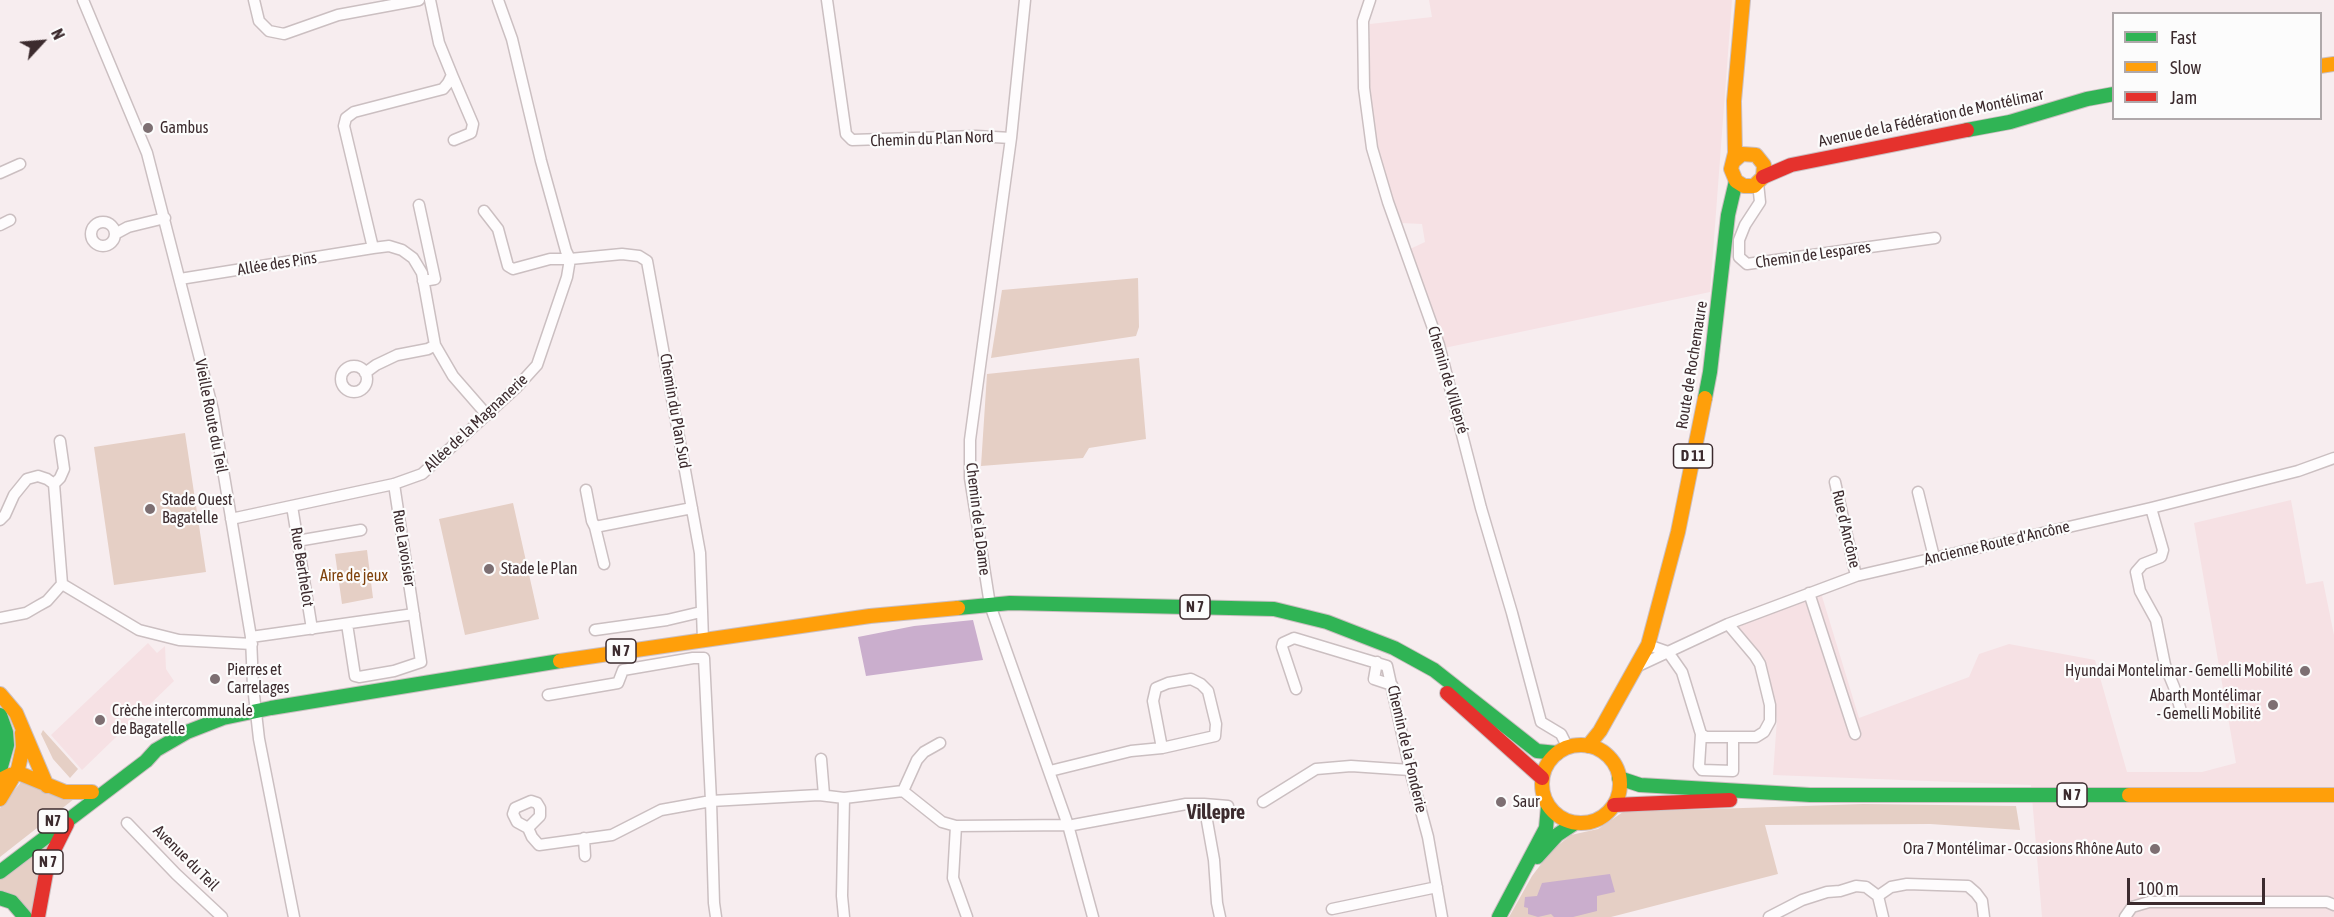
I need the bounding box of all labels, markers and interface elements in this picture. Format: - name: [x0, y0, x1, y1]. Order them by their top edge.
- north arrow: [12, 12, 72, 72]
- legend: [2112, 12, 2322, 120]
- text: N: [48, 26, 68, 42]
- text: Fast: [2170, 27, 2197, 48]
- text: Slow: [2170, 57, 2201, 78]
- street label: Avenue de la Fédération de Montélimar: [1817, 85, 2045, 151]
- text: Jam: [2170, 87, 2197, 108]
- place label: Gambus: [160, 118, 208, 138]
- marker: Gambus: [141, 121, 155, 135]
- street label: Chemin du Plan Nord: [870, 127, 994, 151]
- street label: Chemin de Lespares: [1754, 237, 1872, 273]
- street label: Allée des Pins: [236, 248, 318, 280]
- street label: Route de Rochemaure: [1672, 300, 1712, 430]
- street label: Chemin de Villepré: [1423, 324, 1473, 436]
- street label: Chemin du Plan Sud: [655, 352, 695, 470]
- street label: Vieille Route du Teil: [190, 357, 232, 475]
- street label: Allée de la Magnanerie: [420, 370, 532, 476]
- road number: D 11: [1674, 444, 1712, 468]
- street label: Chemin de la Dame: [962, 462, 994, 576]
- street label: Rue d'Ancône: [1828, 488, 1864, 570]
- place label: Stade Ouest Bagatelle: [162, 490, 232, 528]
- marker: Stade Ouest Bagatelle: [143, 502, 157, 516]
- street label: Rue Lavoisier: [388, 508, 420, 588]
- street label: Ancienne Route d'Ancône: [1922, 517, 2072, 569]
- street label: Rue Berthelot: [286, 526, 318, 608]
- place label: Stade le Plan: [501, 559, 578, 579]
- marker: Stade le Plan: [482, 562, 496, 576]
- park label: Aire de jeux: [320, 566, 388, 586]
- road number: N 7: [1180, 595, 1210, 619]
- road number: N 7: [606, 639, 636, 663]
- place label: Pierres et Carrelages: [227, 660, 289, 698]
- place label: Hyundai Montelimar - Gemelli Mobilité: [2065, 661, 2293, 681]
- marker: Hyundai Montelimar - Gemelli Mobilité: [2298, 664, 2312, 678]
- marker: Pierres et Carrelages: [208, 672, 222, 686]
- street label: Chemin de la Fonderie: [1383, 683, 1431, 815]
- place label: Abarth Montélimar - Gemelli Mobilité: [2150, 686, 2261, 724]
- marker: Abarth Montélimar - Gemelli Mobilité: [2266, 698, 2280, 712]
- place label: Crèche intercommunale de Bagatelle: [112, 701, 253, 739]
- marker: Crèche intercommunale de Bagatelle: [93, 713, 107, 727]
- road number: N 7: [2057, 783, 2087, 807]
- place label: Saur: [1513, 792, 1540, 812]
- marker: Saur: [1494, 795, 1508, 809]
- district label: Villepre: [1187, 801, 1245, 825]
- road number: N7: [38, 809, 68, 833]
- street label: Avenue du Teil: [149, 821, 223, 895]
- place label: Ora 7 Montélimar - Occasions Rhône Auto: [1903, 839, 2143, 859]
- marker: Ora 7 Montélimar - Occasions Rhône Auto: [2148, 842, 2162, 856]
- road number: N 7: [33, 850, 63, 874]
- scale bar: [2130, 866, 2268, 904]
- text: 100 m: [2138, 878, 2179, 899]

